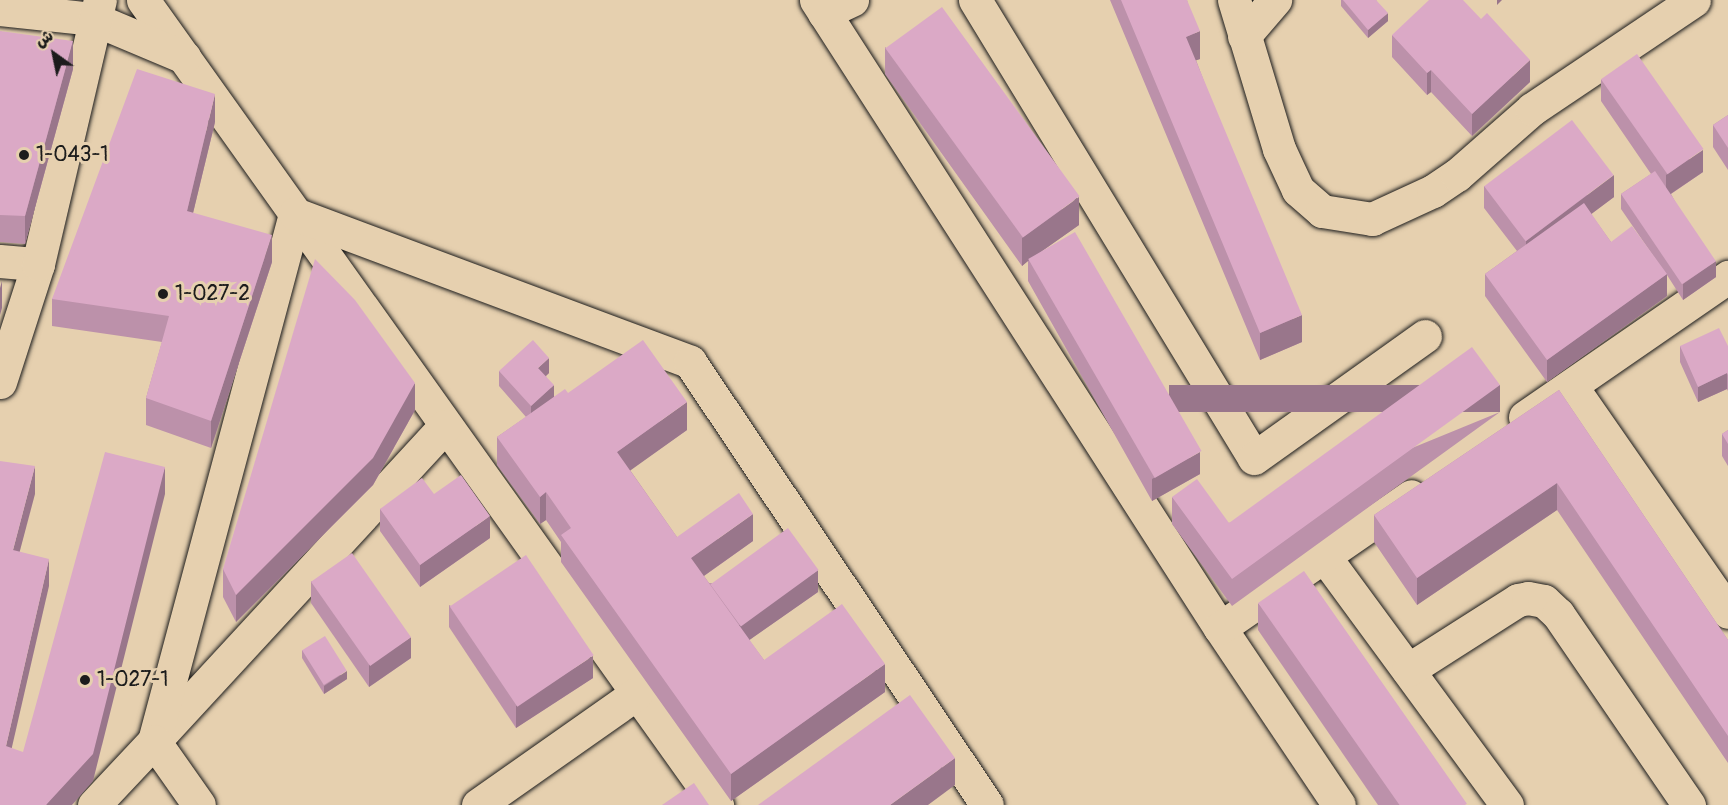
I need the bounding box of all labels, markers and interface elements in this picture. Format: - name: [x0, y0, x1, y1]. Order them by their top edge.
- north arrow: [24, 24, 84, 84]
- text: ش: [31, 26, 57, 52]
- place label: 1-043-1: [36, 142, 109, 168]
- marker: 1-043-1: [17, 148, 31, 162]
- place label: 1-027-2: [175, 281, 250, 307]
- marker: 1-027-2: [156, 287, 170, 301]
- place label: 1-027-1: [97, 667, 169, 693]
- marker: 1-027-1: [78, 673, 92, 687]

